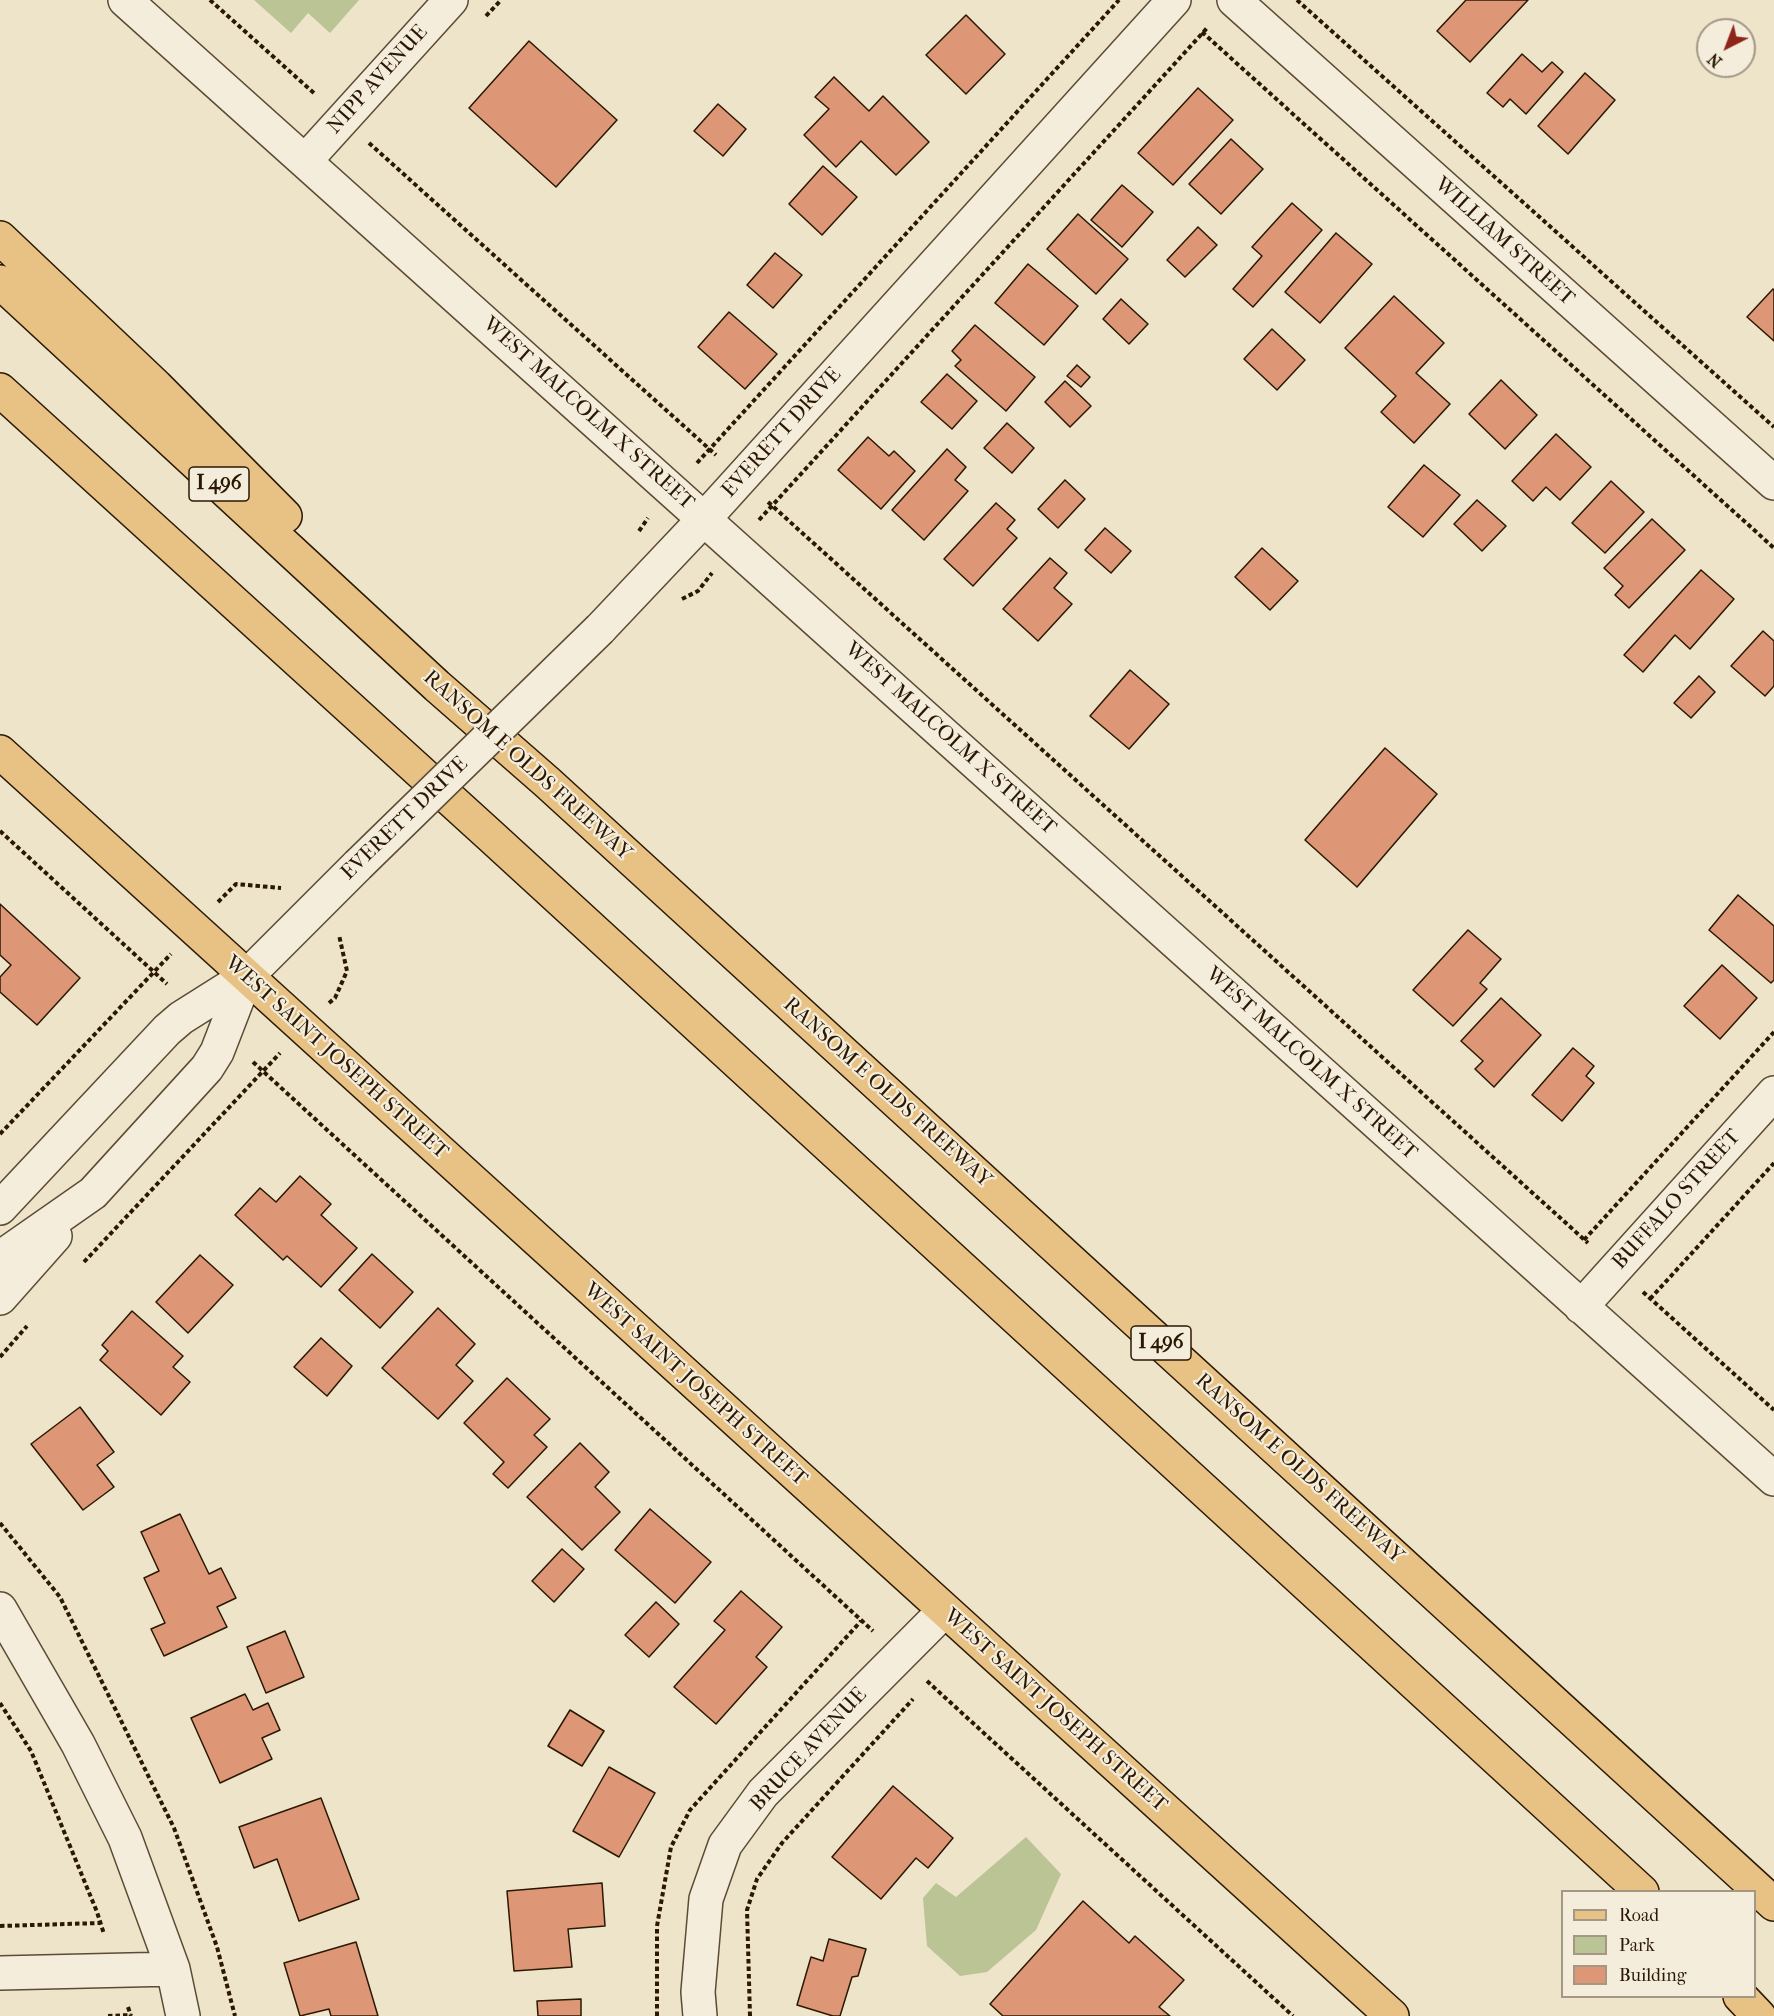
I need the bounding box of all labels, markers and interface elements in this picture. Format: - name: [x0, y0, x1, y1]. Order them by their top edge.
- north arrow: [1696, 18, 1756, 78]
- street label: NIPP AVENUE: [323, 20, 433, 140]
- text: N: [1704, 49, 1726, 71]
- street label: WILLIAM STREET: [1429, 173, 1579, 311]
- street label: WEST MALCOLM X STREET: [477, 312, 699, 516]
- street label: EVERETT DRIVE: [717, 363, 847, 503]
- road number: I 496: [189, 467, 249, 501]
- street label: WEST MALCOLM X STREET: [839, 637, 1061, 841]
- street label: RANSOM E OLDS FREEWAY: [418, 666, 636, 866]
- street label: EVERETT DRIVE: [336, 752, 474, 886]
- street label: WEST SAINT JOSEPH STREET: [219, 951, 453, 1165]
- street label: WEST MALCOLM X STREET: [1200, 962, 1422, 1166]
- street label: RANSOM E OLDS FREEWAY: [778, 993, 996, 1193]
- street label: BUFFALO STREET: [1608, 1125, 1746, 1275]
- street label: WEST SAINT JOSEPH STREET: [578, 1278, 812, 1492]
- road number: I 496: [1131, 1326, 1191, 1360]
- street label: RANSOM E OLDS FREEWAY: [1190, 1369, 1408, 1569]
- street label: WEST SAINT JOSEPH STREET: [938, 1604, 1172, 1818]
- street label: BRUCE AVENUE: [745, 1683, 873, 1817]
- legend: [1561, 1890, 1756, 1998]
- text: Road: [1619, 1905, 1659, 1926]
- text: Park: [1619, 1935, 1655, 1956]
- text: Building: [1619, 1965, 1686, 1986]

